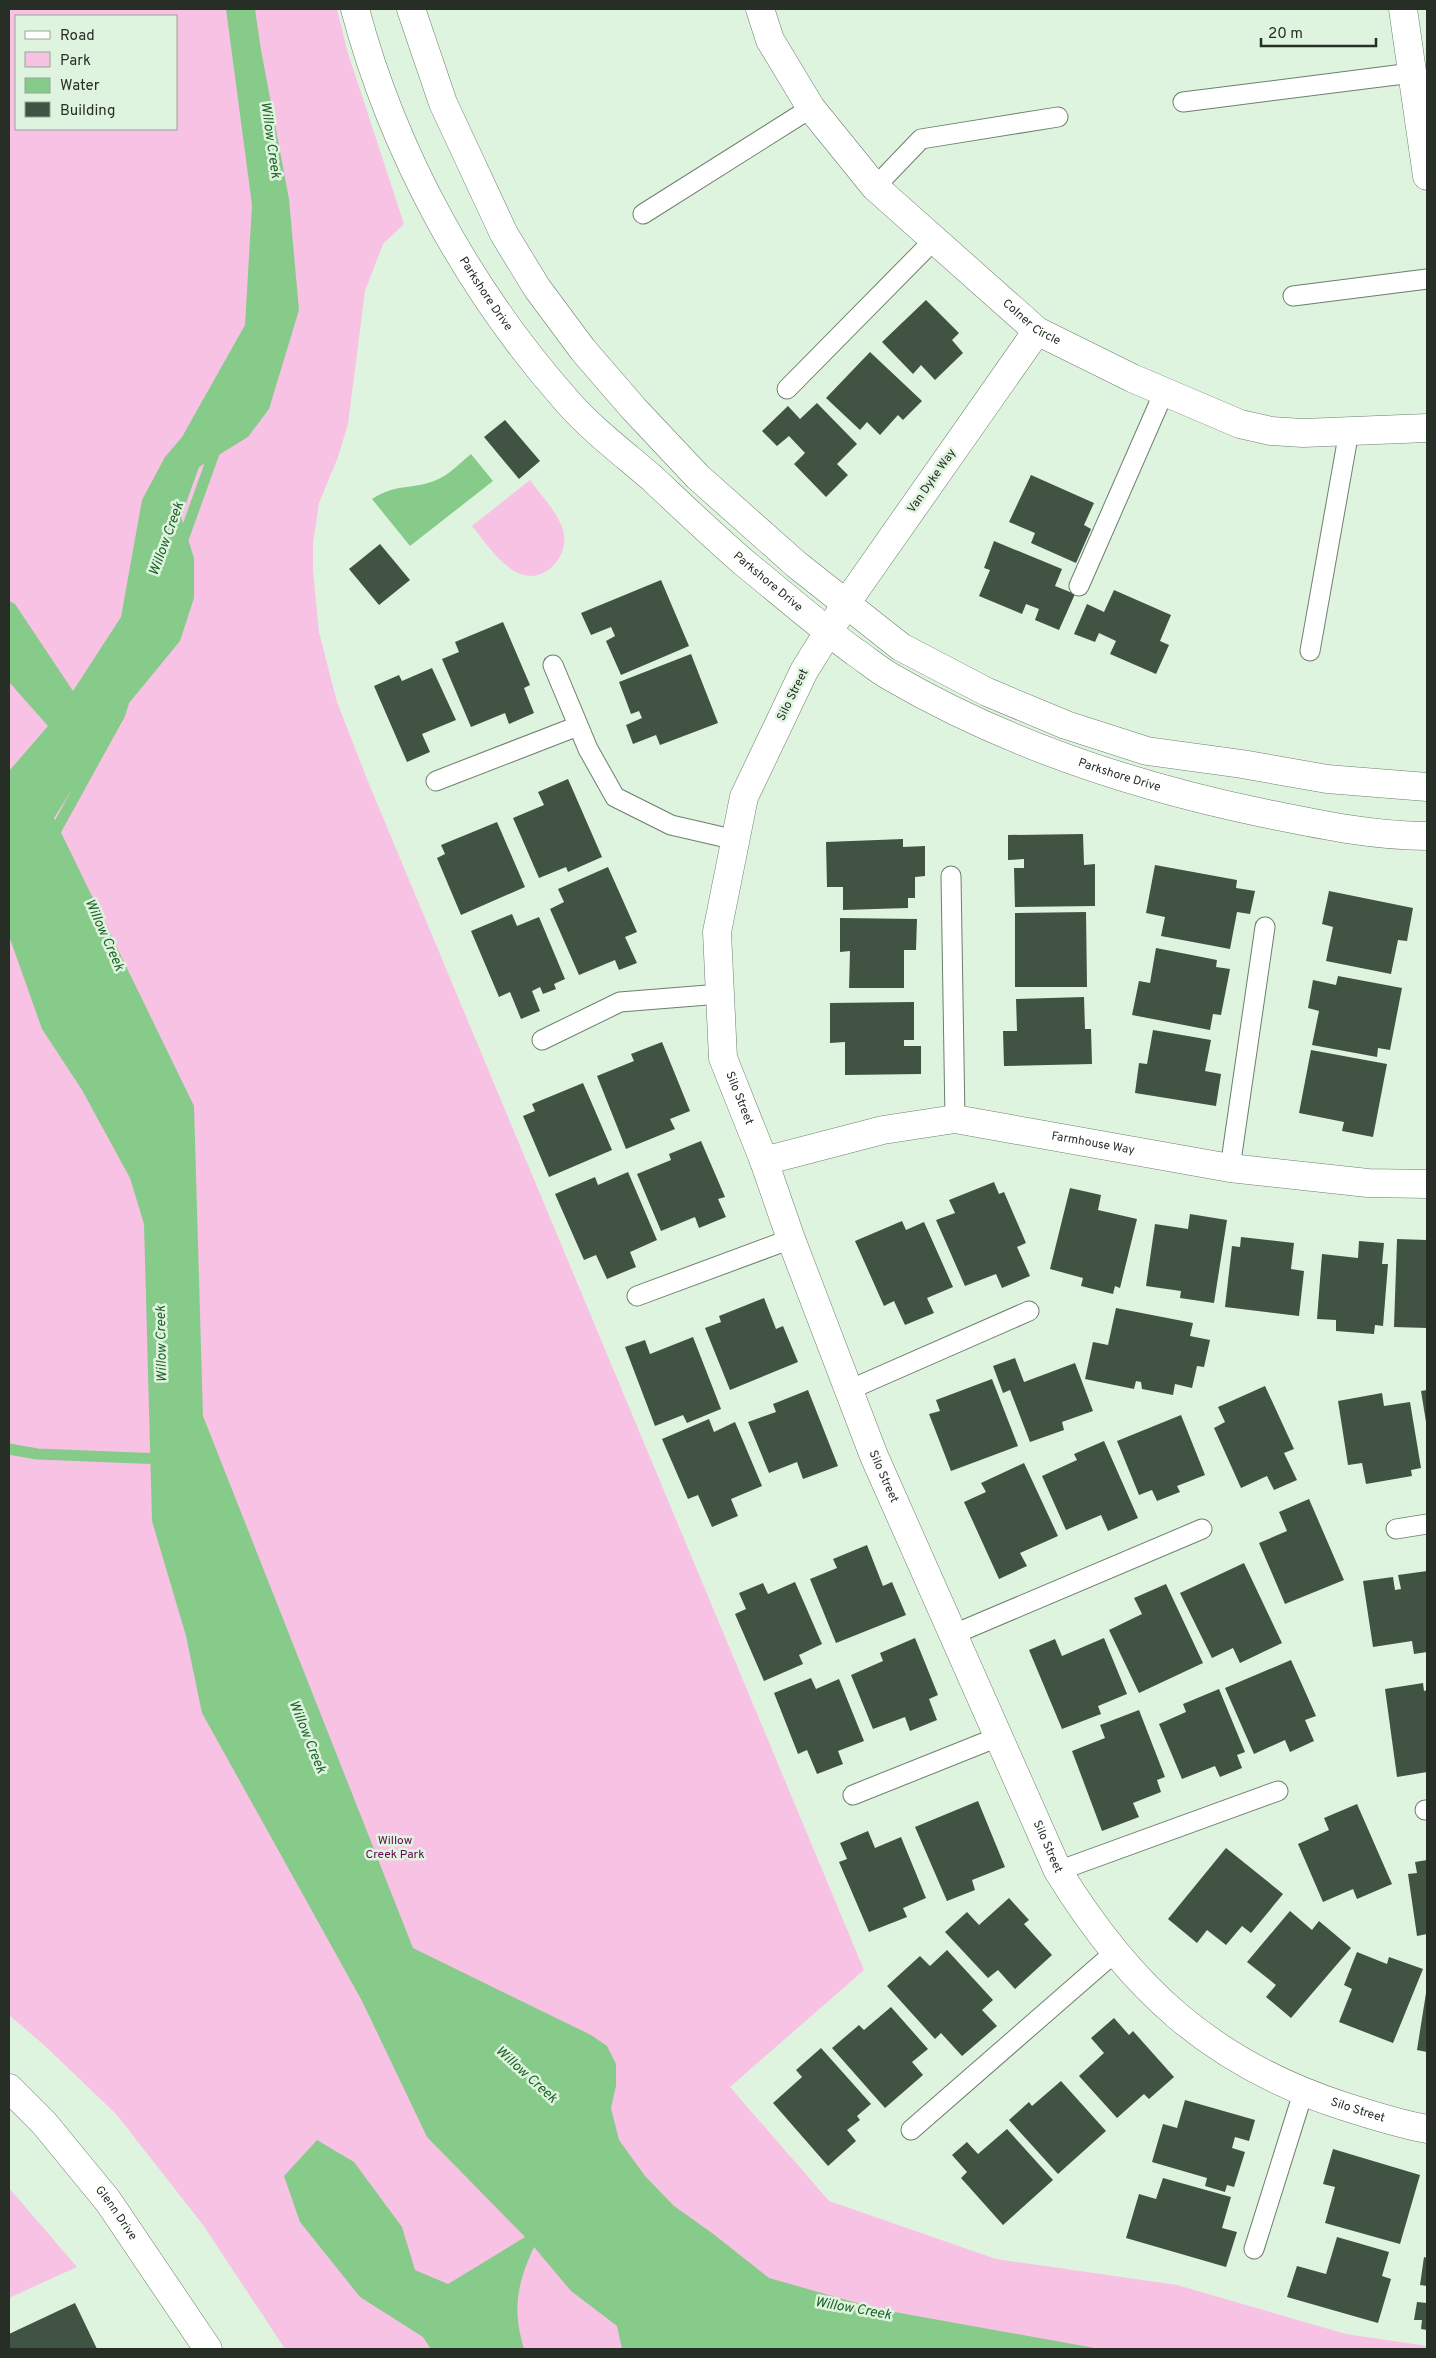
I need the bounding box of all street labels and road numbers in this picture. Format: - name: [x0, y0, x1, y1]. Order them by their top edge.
- street label: Parkshore Drive: [455, 254, 516, 334]
- street label: Colner Circle: [999, 296, 1063, 349]
- street label: Van Dyke Way: [904, 446, 960, 516]
- street label: Parkshore Drive: [729, 548, 806, 616]
- street label: Silo Street: [774, 666, 812, 724]
- street label: Parkshore Drive: [1076, 755, 1163, 796]
- street label: Silo Street: [721, 1069, 757, 1127]
- street label: Farmhouse Way: [1050, 1128, 1136, 1159]
- street label: Silo Street: [865, 1448, 902, 1506]
- street label: Silo Street: [1029, 1818, 1066, 1876]
- street label: Silo Street: [1328, 2094, 1387, 2127]
- street label: Glenn Drive: [91, 2183, 140, 2244]

